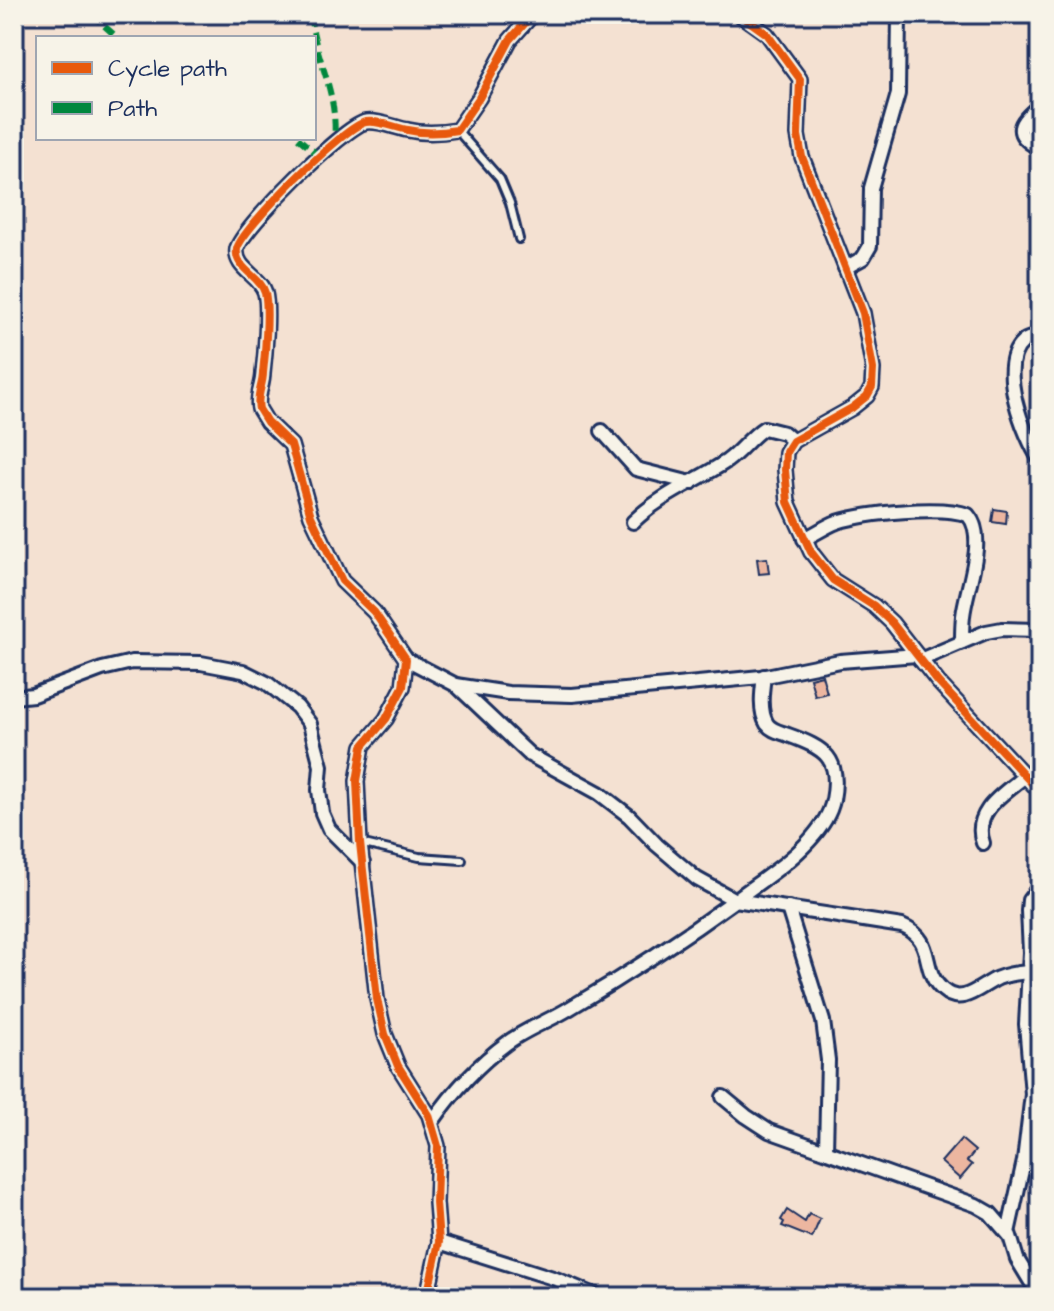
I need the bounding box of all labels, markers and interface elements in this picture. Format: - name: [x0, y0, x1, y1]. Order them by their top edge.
- legend: [36, 36, 316, 140]
- text: Cycle path: [108, 52, 227, 87]
- text: Path: [108, 92, 157, 126]

